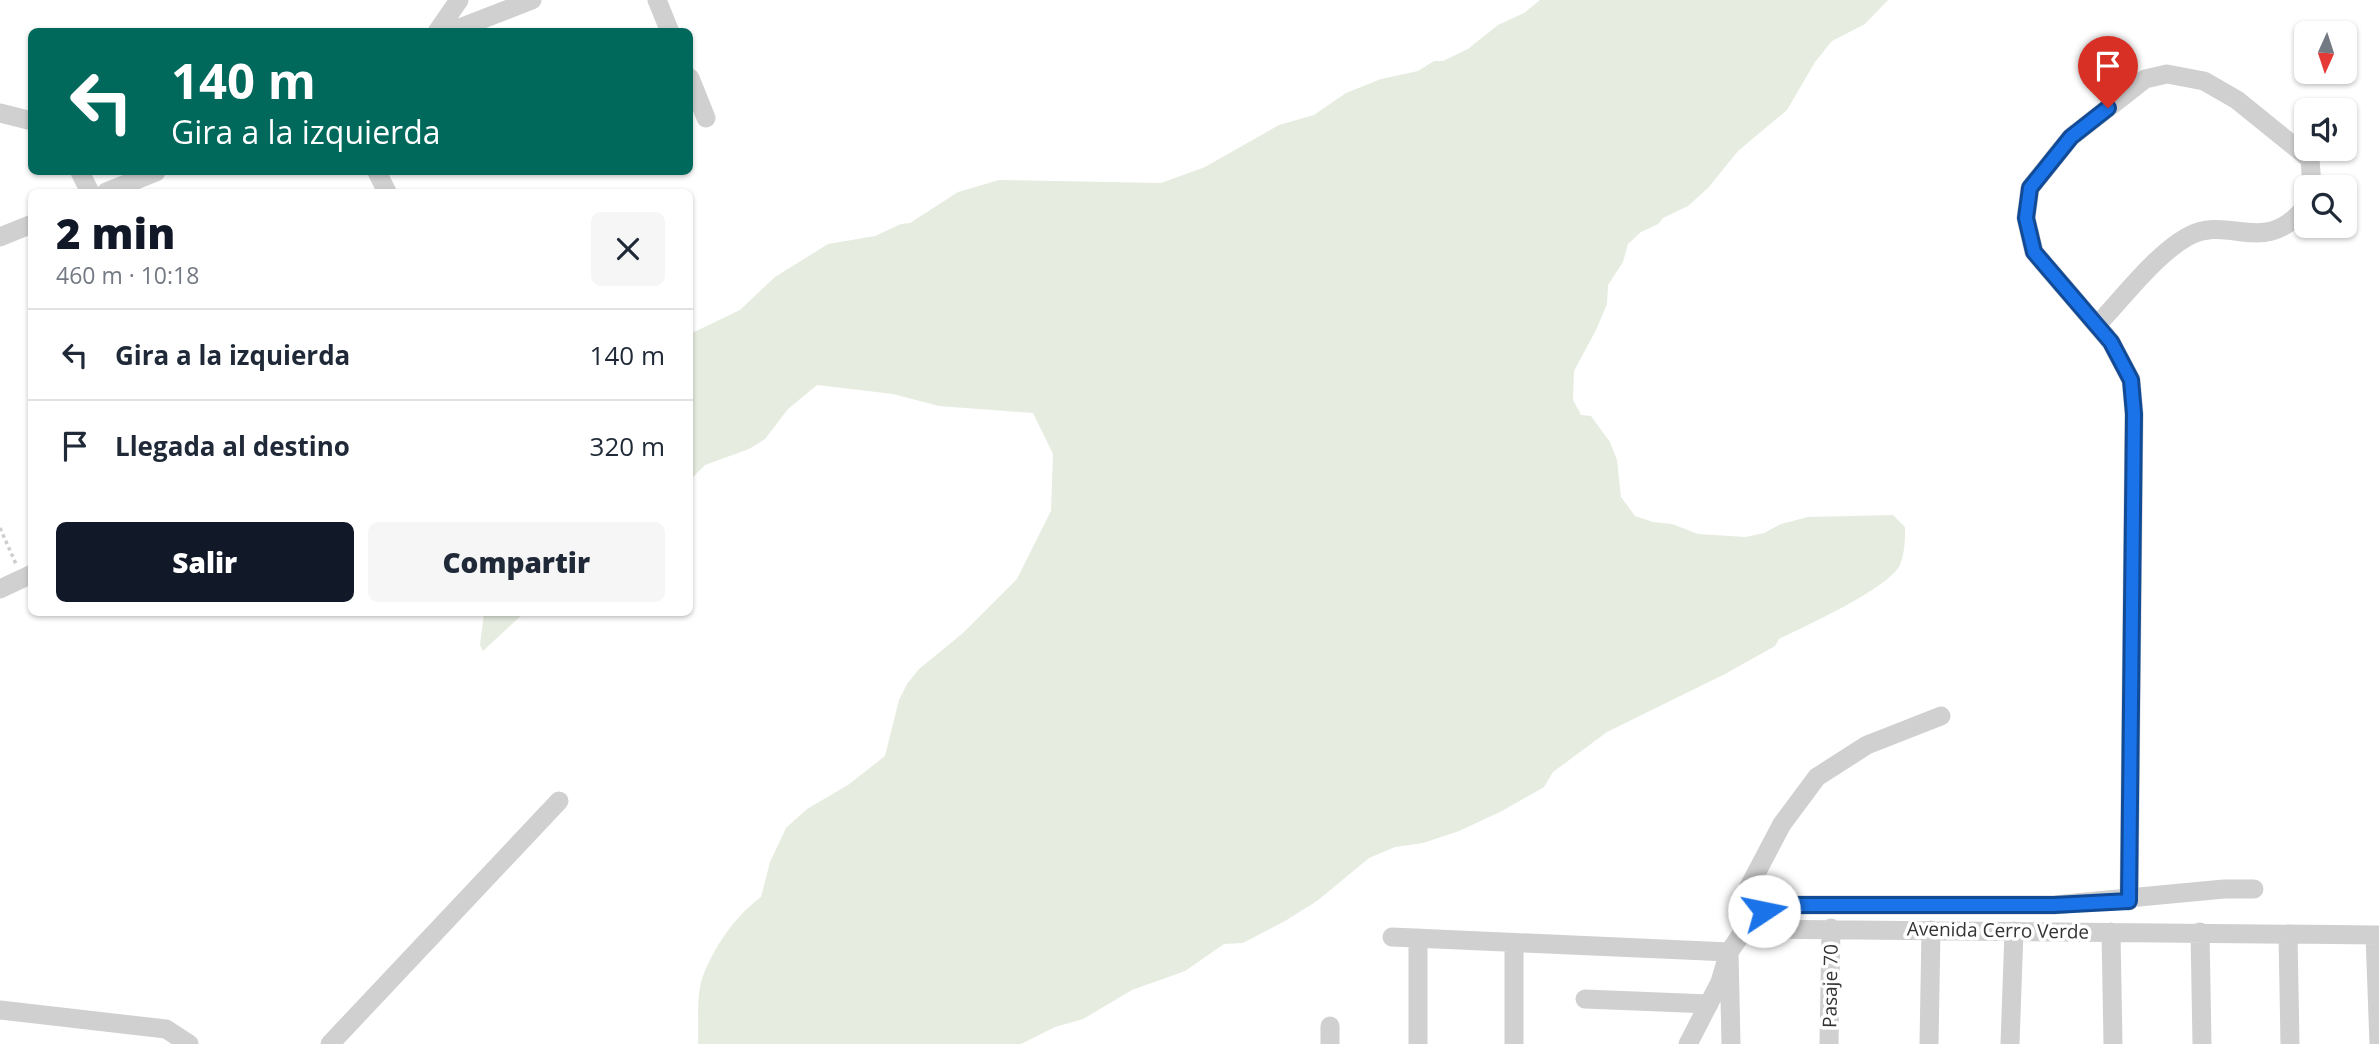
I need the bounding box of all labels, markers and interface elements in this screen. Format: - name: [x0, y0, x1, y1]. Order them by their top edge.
- north arrow: [2294, 21, 2357, 84]
- map controls: [2294, 21, 2357, 238]
- pin: [2078, 36, 2138, 108]
- text: 140 m: [171, 47, 316, 113]
- icon: arrive: [2089, 47, 2127, 85]
- icon: left: [56, 56, 147, 147]
- button: sound: [2294, 98, 2357, 161]
- text: Gira a la izquierda: [171, 110, 441, 153]
- button: search: [2294, 175, 2357, 238]
- text: 2 min: [56, 204, 175, 261]
- button: close: [591, 212, 665, 286]
- text: 460 m · 10:18: [56, 259, 199, 291]
- icon: left: [56, 336, 94, 374]
- text: Gira a la izquierda: [115, 337, 350, 373]
- text: 140 m: [590, 337, 665, 373]
- icon: arrive: [56, 427, 94, 465]
- text: Llegada al destino: [115, 428, 350, 464]
- text: 320 m: [590, 428, 665, 464]
- button: Salir: [56, 522, 354, 602]
- button: Compartir: [368, 522, 665, 602]
- position arrow: [1727, 874, 1801, 948]
- street label: Avenida Cerro Verde: [1907, 915, 2089, 945]
- street label: Pasaje 70: [1816, 944, 1844, 1028]

